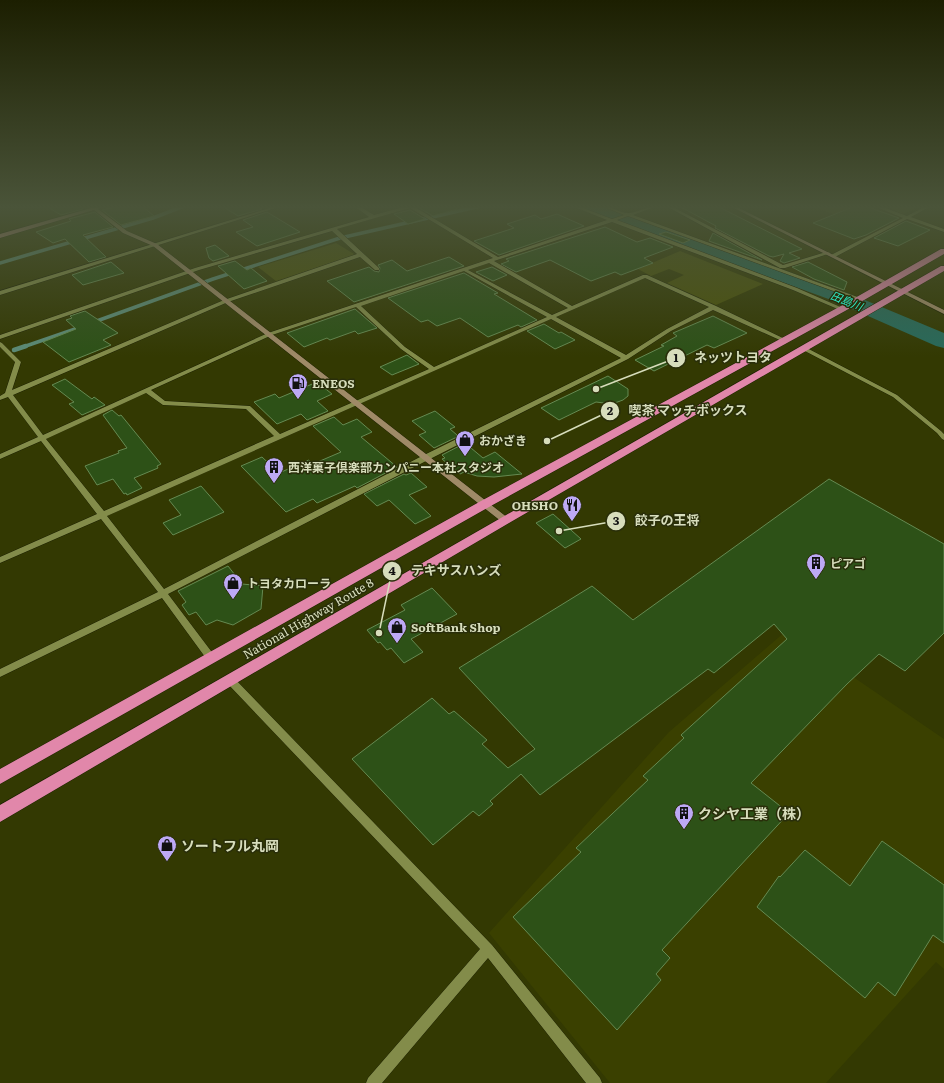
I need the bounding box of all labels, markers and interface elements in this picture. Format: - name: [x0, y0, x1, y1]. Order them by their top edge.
- water label: 田島川: [829, 286, 866, 314]
- callout: ネッツトヨタ: [666, 345, 780, 370]
- text: ネッツトヨタ: [694, 347, 772, 366]
- text: 1: [674, 348, 679, 366]
- fuel station icon: ENEOS: [287, 372, 309, 400]
- place label: ENEOS: [312, 374, 355, 392]
- callout: 喫茶 マッチボックス: [600, 398, 756, 423]
- text: 喫茶 マッチボックス: [628, 400, 748, 419]
- text: 2: [607, 401, 614, 419]
- shop icon: おかざき: [454, 429, 476, 457]
- place label: おかざき: [479, 431, 527, 449]
- building icon: 西洋菓子倶楽部カンパニー本社スタジオ: [263, 456, 285, 484]
- place label: 西洋菓子倶楽部カンパニー本社スタジオ: [288, 458, 504, 476]
- restaurant icon: OHSHO: [561, 494, 583, 522]
- place label: OHSHO: [512, 496, 558, 514]
- callout: 餃子の王将: [606, 508, 707, 533]
- text: 餃子の王将: [634, 510, 700, 529]
- text: 3: [613, 511, 620, 529]
- building icon: ピアゴ: [805, 552, 827, 580]
- place label: ピアゴ: [830, 554, 866, 572]
- callout: テキサスハンズ: [382, 558, 509, 583]
- text: テキサスハンズ: [411, 560, 501, 579]
- text: 4: [388, 561, 396, 579]
- shop icon: トヨタカローラ: [222, 572, 244, 600]
- street label: National Highway Route 8: [239, 573, 377, 663]
- place label: トヨタカローラ: [247, 574, 331, 592]
- shop icon: SoftBank Shop: [386, 616, 408, 644]
- place label: SoftBank Shop: [411, 618, 501, 636]
- building icon: クシヤ工業（株）: [673, 802, 695, 830]
- place label: クシヤ工業（株）: [698, 803, 810, 823]
- shop icon: ソートフル丸岡: [156, 834, 178, 862]
- place label: ソートフル丸岡: [181, 835, 279, 855]

